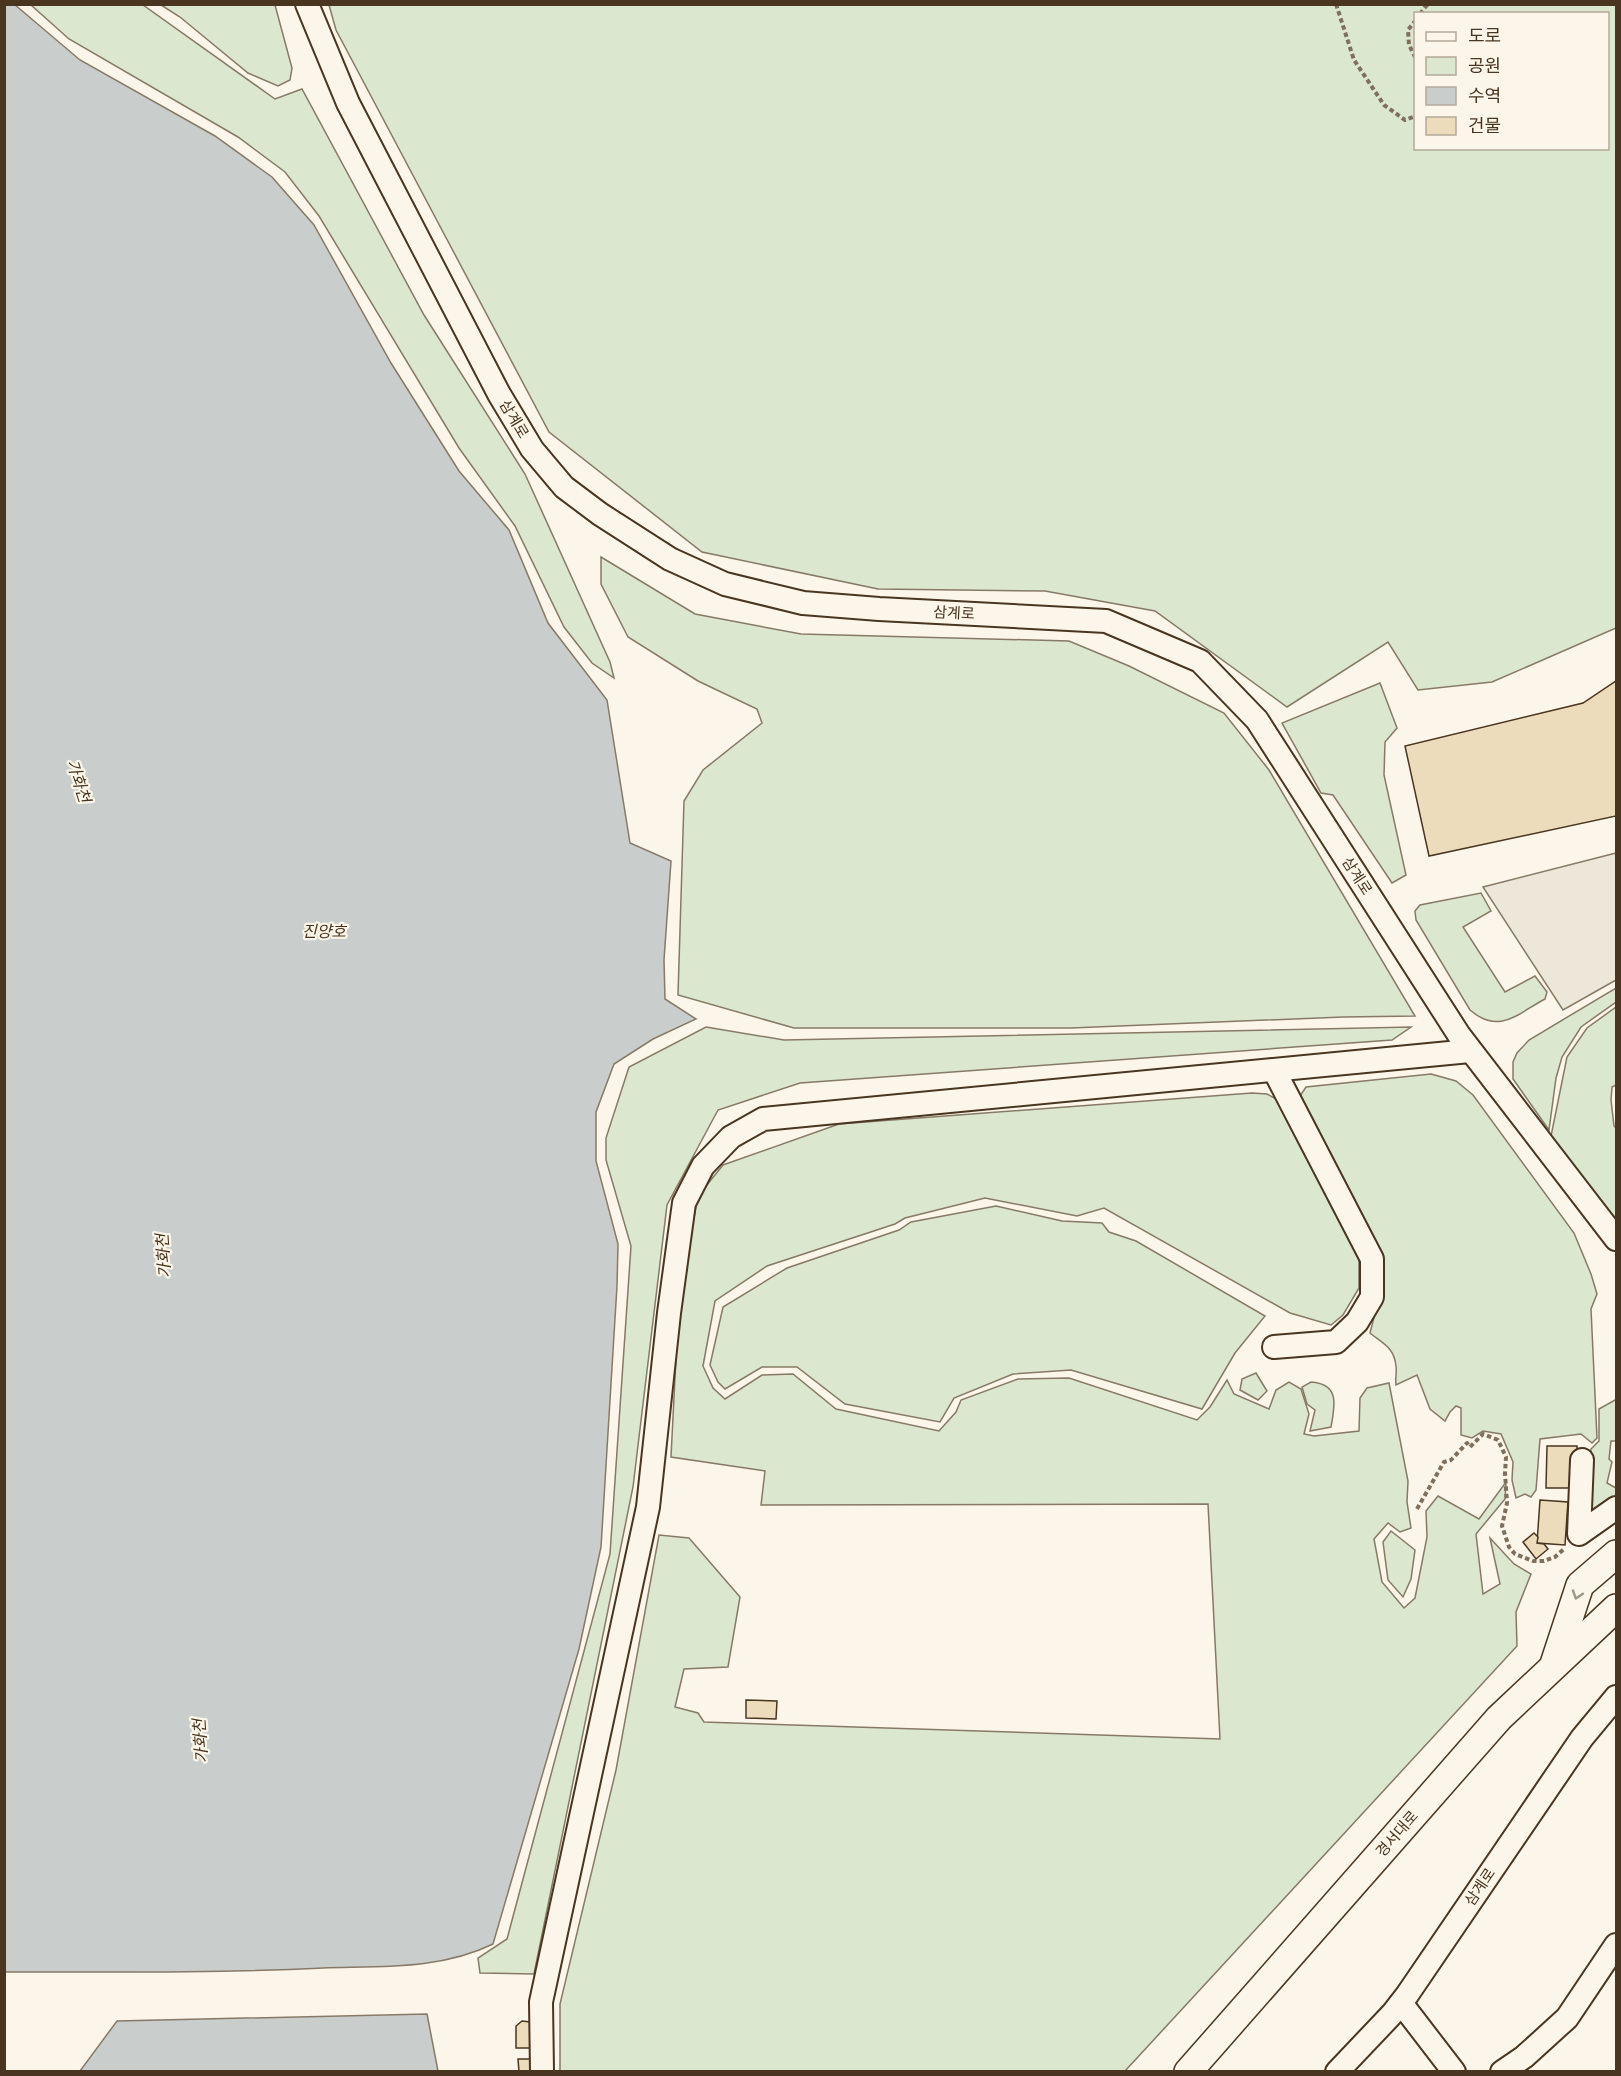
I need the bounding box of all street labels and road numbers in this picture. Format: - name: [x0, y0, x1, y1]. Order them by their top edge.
- street label: 삼계로: [496, 397, 532, 441]
- street label: 삼계로: [933, 603, 975, 623]
- street label: 삼계로: [1338, 854, 1376, 898]
- street label: 경서대로: [1372, 1807, 1422, 1861]
- street label: 삼계로: [1461, 1865, 1499, 1909]

